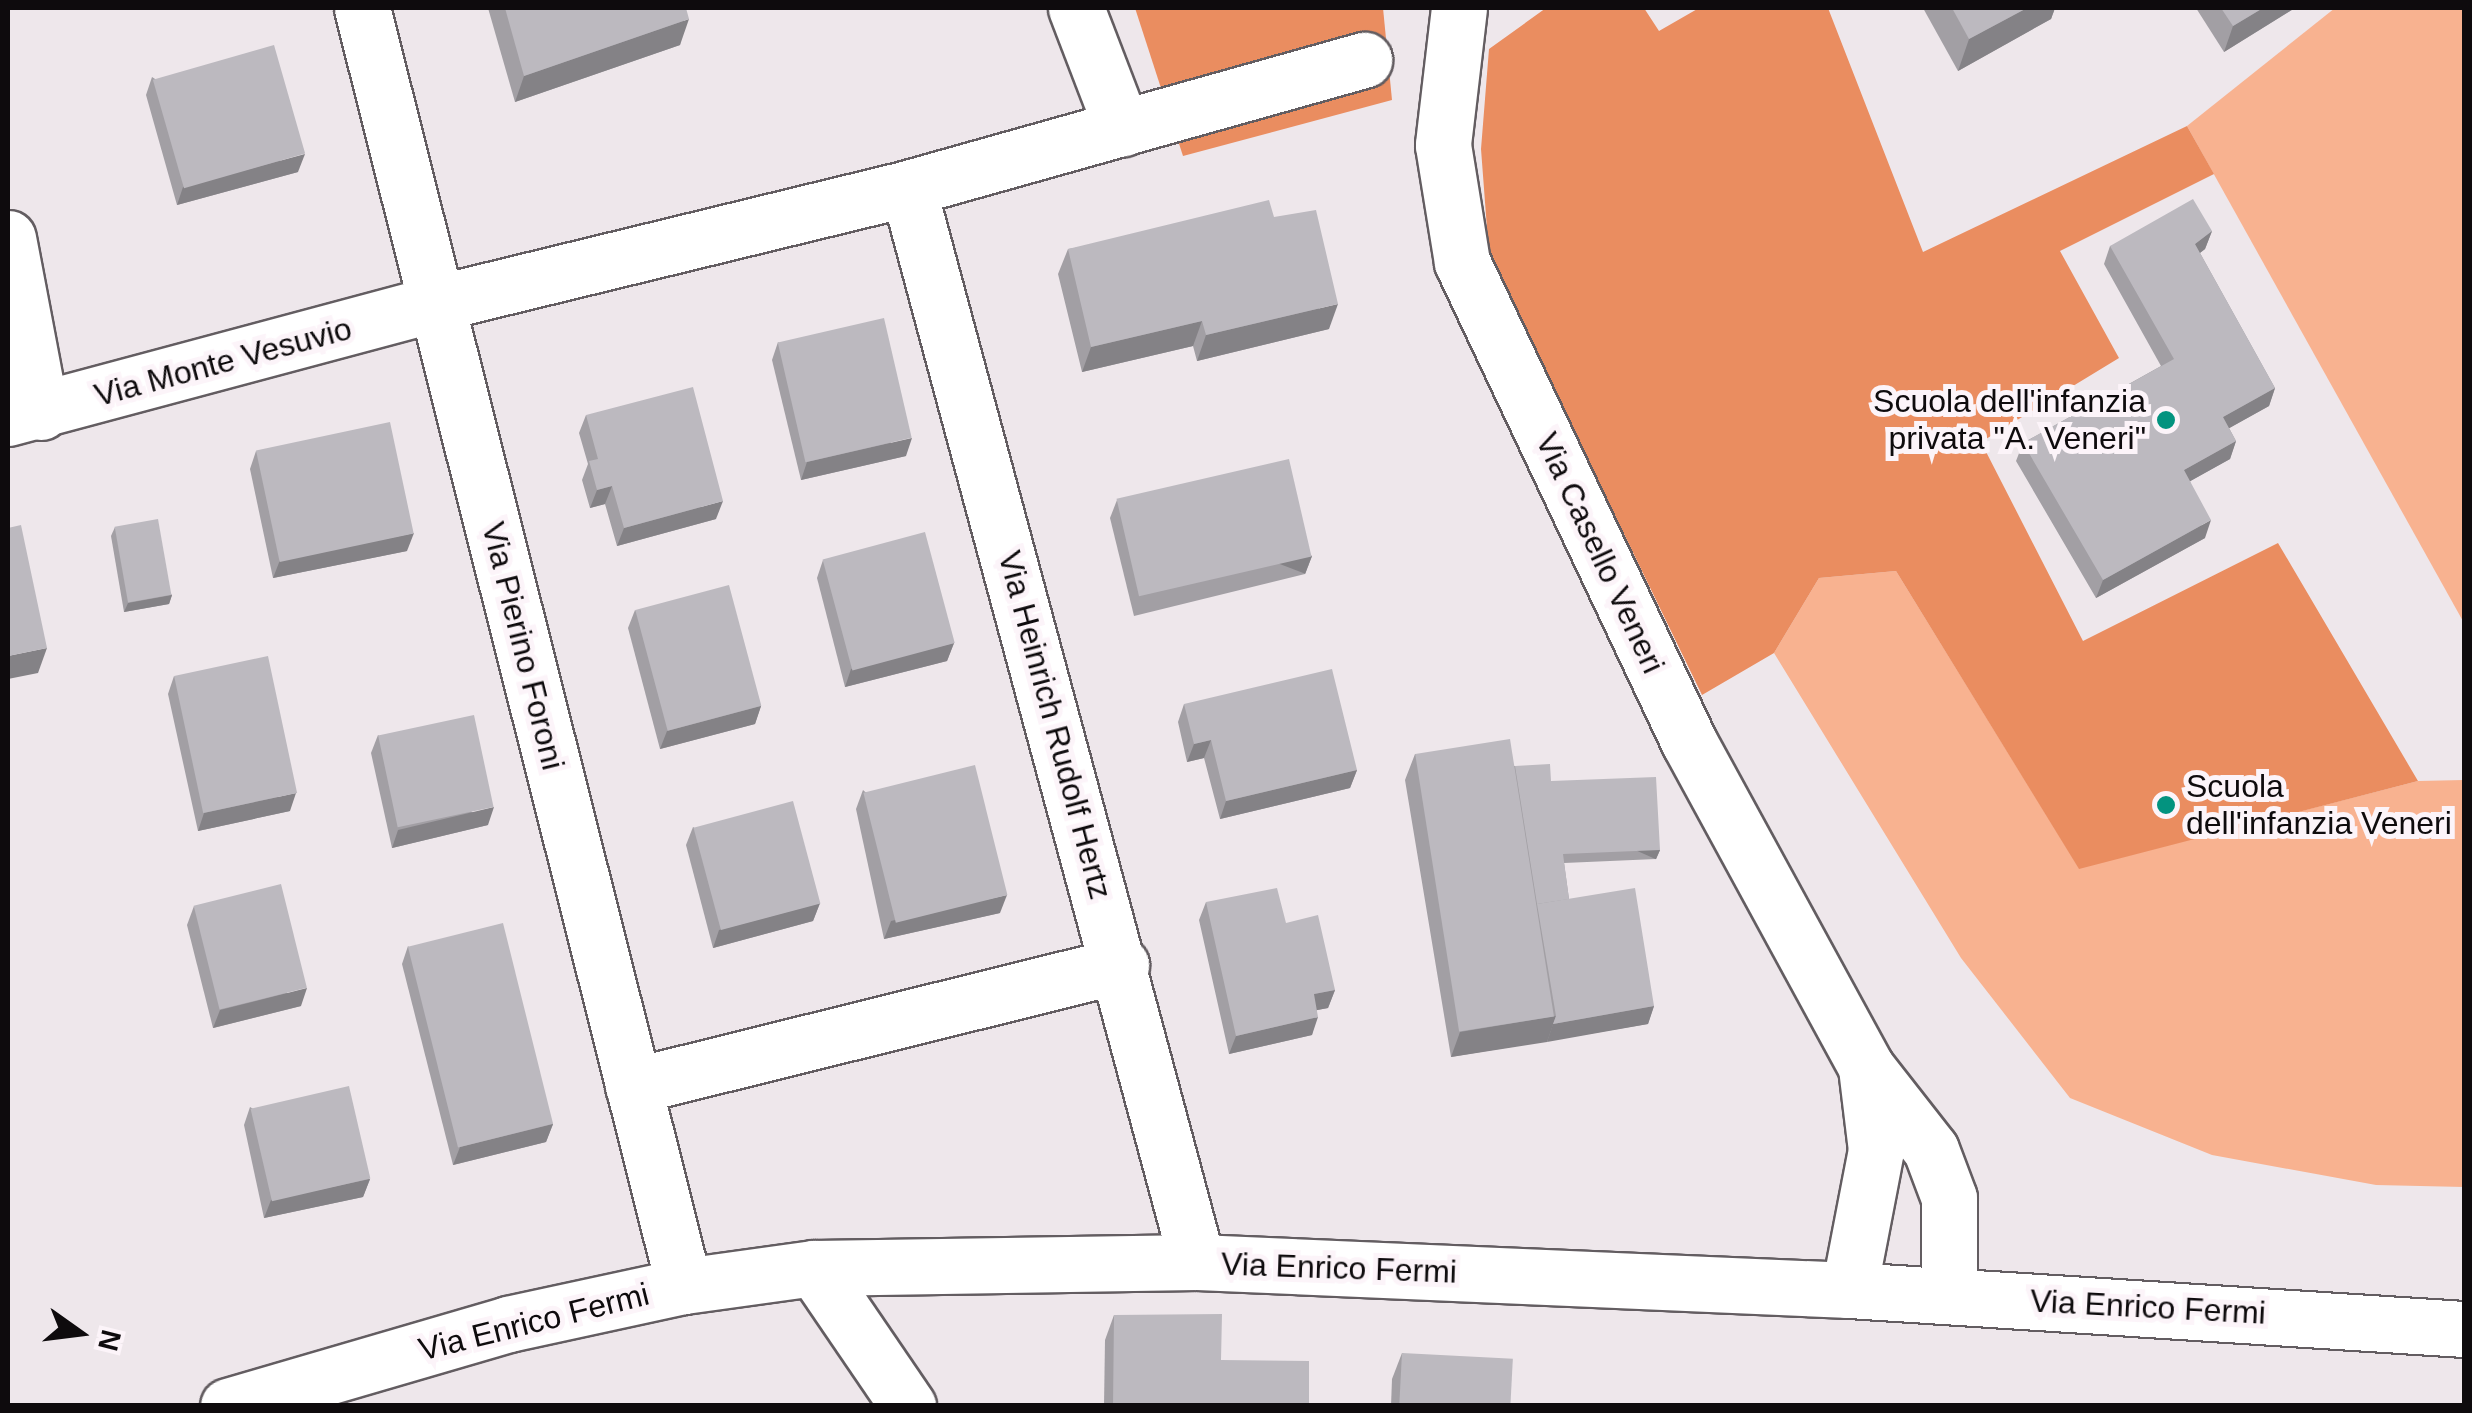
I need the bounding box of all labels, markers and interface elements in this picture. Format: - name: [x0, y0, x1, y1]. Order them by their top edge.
- street label: Via Monte Vesuvio: [90, 309, 356, 415]
- place label: Scuola dell'infanzia privata "A. Veneri": [1873, 383, 2146, 458]
- marker: Scuola dell'infanzia privata "A. Veneri": [2155, 409, 2177, 431]
- street label: Via Casello Veneri: [1527, 427, 1673, 679]
- street label: Via Pierino Foroni: [474, 518, 572, 774]
- street label: Via Heinrich Rudolf Hertz: [990, 547, 1120, 903]
- place label: Scuola dell'infanzia Veneri: [2186, 768, 2452, 843]
- marker: Scuola dell'infanzia Veneri: [2155, 794, 2177, 816]
- street label: Via Enrico Fermi: [1220, 1245, 1458, 1291]
- street label: Via Enrico Fermi: [415, 1275, 653, 1369]
- street label: Via Enrico Fermi: [2029, 1282, 2267, 1332]
- north arrow: [30, 1283, 130, 1383]
- text: N: [92, 1327, 127, 1354]

